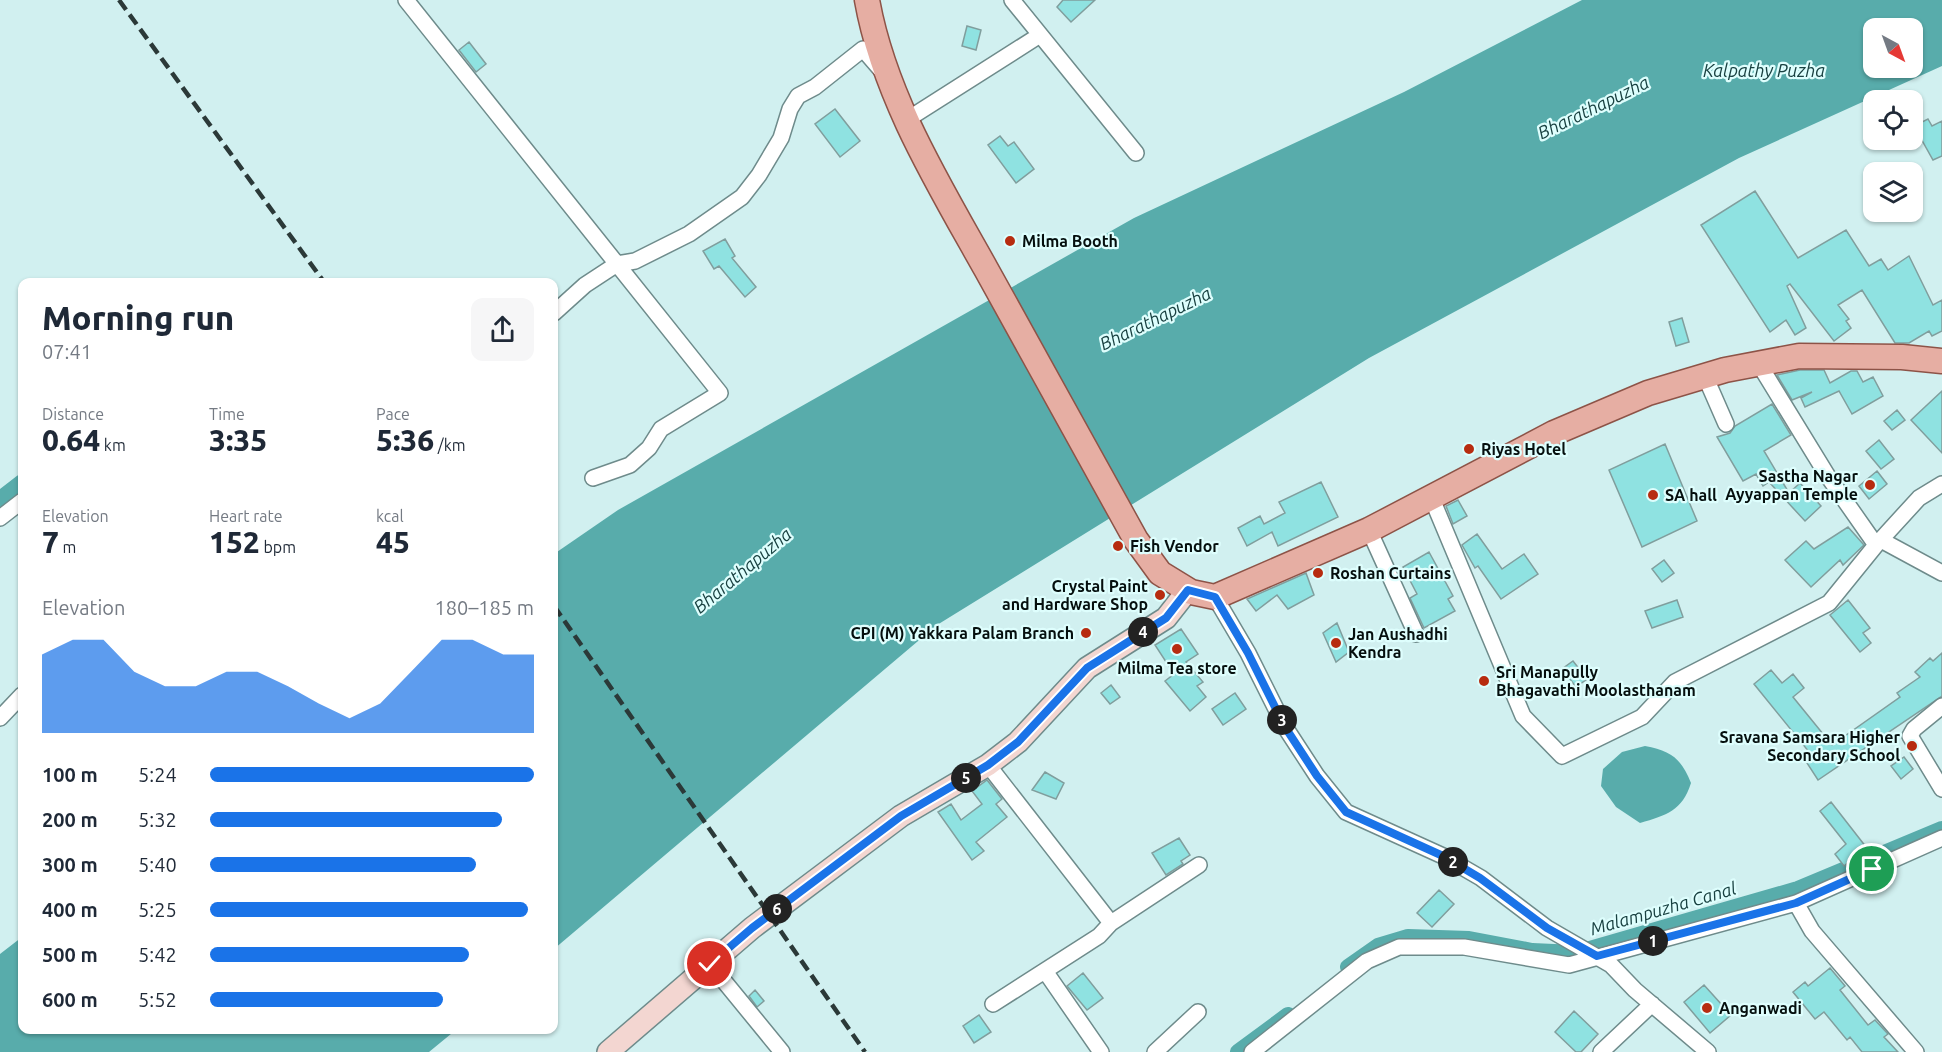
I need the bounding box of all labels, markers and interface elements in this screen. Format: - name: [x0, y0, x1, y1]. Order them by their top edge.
- north arrow: [1863, 18, 1923, 78]
- map controls: [1863, 18, 1923, 222]
- water label: Kalpathy Puzha: [1703, 60, 1825, 80]
- water label: Bharathapuzha: [1534, 71, 1652, 143]
- button: locate: [1863, 90, 1923, 150]
- button: layers: [1863, 162, 1923, 222]
- place label: Milma Booth: [1022, 232, 1118, 250]
- marker: Milma Booth: [1003, 234, 1017, 248]
- water label: Bharathapuzha: [1096, 282, 1214, 354]
- button: share: [471, 298, 534, 361]
- text: Morning run: [42, 299, 234, 336]
- text: 07:41: [42, 340, 92, 363]
- text: Distance: [42, 405, 104, 423]
- text: Time: [209, 405, 245, 423]
- text: Pace: [376, 405, 410, 423]
- text: 0.64: [42, 423, 100, 457]
- text: 3:35: [209, 423, 267, 457]
- text: 5:36: [376, 423, 434, 457]
- text: km: [100, 436, 126, 454]
- text: /km: [434, 436, 466, 454]
- place label: Riyas Hotel: [1481, 440, 1566, 458]
- marker: Riyas Hotel: [1462, 442, 1476, 456]
- place label: Sastha Nagar Ayyappan Temple: [1725, 467, 1858, 503]
- marker: Sastha Nagar Ayyappan Temple: [1863, 478, 1877, 492]
- place label: SA hall: [1665, 486, 1717, 504]
- marker: SA hall: [1646, 488, 1660, 502]
- text: Elevation: [42, 507, 109, 525]
- text: Heart rate: [209, 507, 283, 525]
- text: kcal: [376, 507, 404, 525]
- water label: Bharathapuzha: [689, 523, 795, 617]
- text: 7: [42, 525, 59, 559]
- text: 152: [209, 525, 260, 559]
- text: 45: [376, 525, 410, 559]
- place label: Fish Vendor: [1130, 537, 1219, 555]
- text: m: [59, 538, 76, 556]
- text: bpm: [260, 538, 296, 556]
- marker: Fish Vendor: [1111, 539, 1125, 553]
- place label: Roshan Curtains: [1330, 564, 1451, 582]
- marker: Roshan Curtains: [1311, 566, 1325, 580]
- place label: Crystal Paint and Hardware Shop: [1002, 577, 1148, 613]
- marker: Crystal Paint and Hardware Shop: [1153, 588, 1167, 602]
- text: Elevation: [42, 596, 125, 619]
- text: 180–185 m: [435, 596, 534, 619]
- pin: 4: [1128, 617, 1158, 647]
- text: 4: [1138, 623, 1148, 641]
- place label: CPI (M) Yakkara Palam Branch: [850, 624, 1074, 643]
- place label: Jan Aushadhi Kendra: [1348, 625, 1448, 661]
- marker: CPI (M) Yakkara Palam Branch: [1079, 626, 1093, 640]
- marker: Jan Aushadhi Kendra: [1329, 636, 1343, 650]
- marker: Milma Tea store: [1170, 642, 1184, 656]
- place label: Milma Tea store: [1117, 659, 1237, 677]
- place label: Sri Manapully Bhagavathi Moolasthanam: [1496, 663, 1696, 699]
- marker: Sri Manapully Bhagavathi Moolasthanam: [1477, 674, 1491, 688]
- pin: 3: [1267, 705, 1297, 735]
- text: 3: [1277, 711, 1287, 729]
- place label: Sravana Samsara Higher Secondary School: [1719, 728, 1900, 764]
- marker: Sravana Samsara Higher Secondary School: [1905, 739, 1919, 753]
- text: 100 m: [42, 763, 98, 786]
- text: 5:24: [138, 763, 177, 786]
- pin: 5: [951, 763, 981, 793]
- text: 5: [961, 769, 971, 787]
- text: 200 m: [42, 808, 98, 831]
- text: 5:32: [138, 808, 177, 831]
- pin: [1846, 843, 1897, 894]
- pin: 2: [1438, 847, 1468, 877]
- icon: arrive: [1855, 852, 1888, 885]
- text: 300 m: [42, 853, 98, 876]
- text: 5:40: [138, 853, 177, 876]
- text: 2: [1448, 853, 1458, 871]
- water label: Malampuzha Canal: [1588, 878, 1738, 938]
- pin: 6: [762, 894, 792, 924]
- text: 400 m: [42, 898, 98, 921]
- text: 5:25: [138, 898, 177, 921]
- text: 6: [772, 900, 782, 918]
- pin: 1: [1638, 926, 1668, 956]
- text: 1: [1648, 932, 1658, 950]
- pin: [684, 938, 735, 989]
- text: 500 m: [42, 943, 98, 966]
- text: 5:42: [138, 943, 177, 966]
- icon: check: [693, 947, 726, 980]
- text: 600 m: [42, 988, 98, 1011]
- text: 5:52: [138, 988, 177, 1011]
- place label: Anganwadi: [1719, 999, 1802, 1017]
- marker: Anganwadi: [1700, 1001, 1714, 1015]

